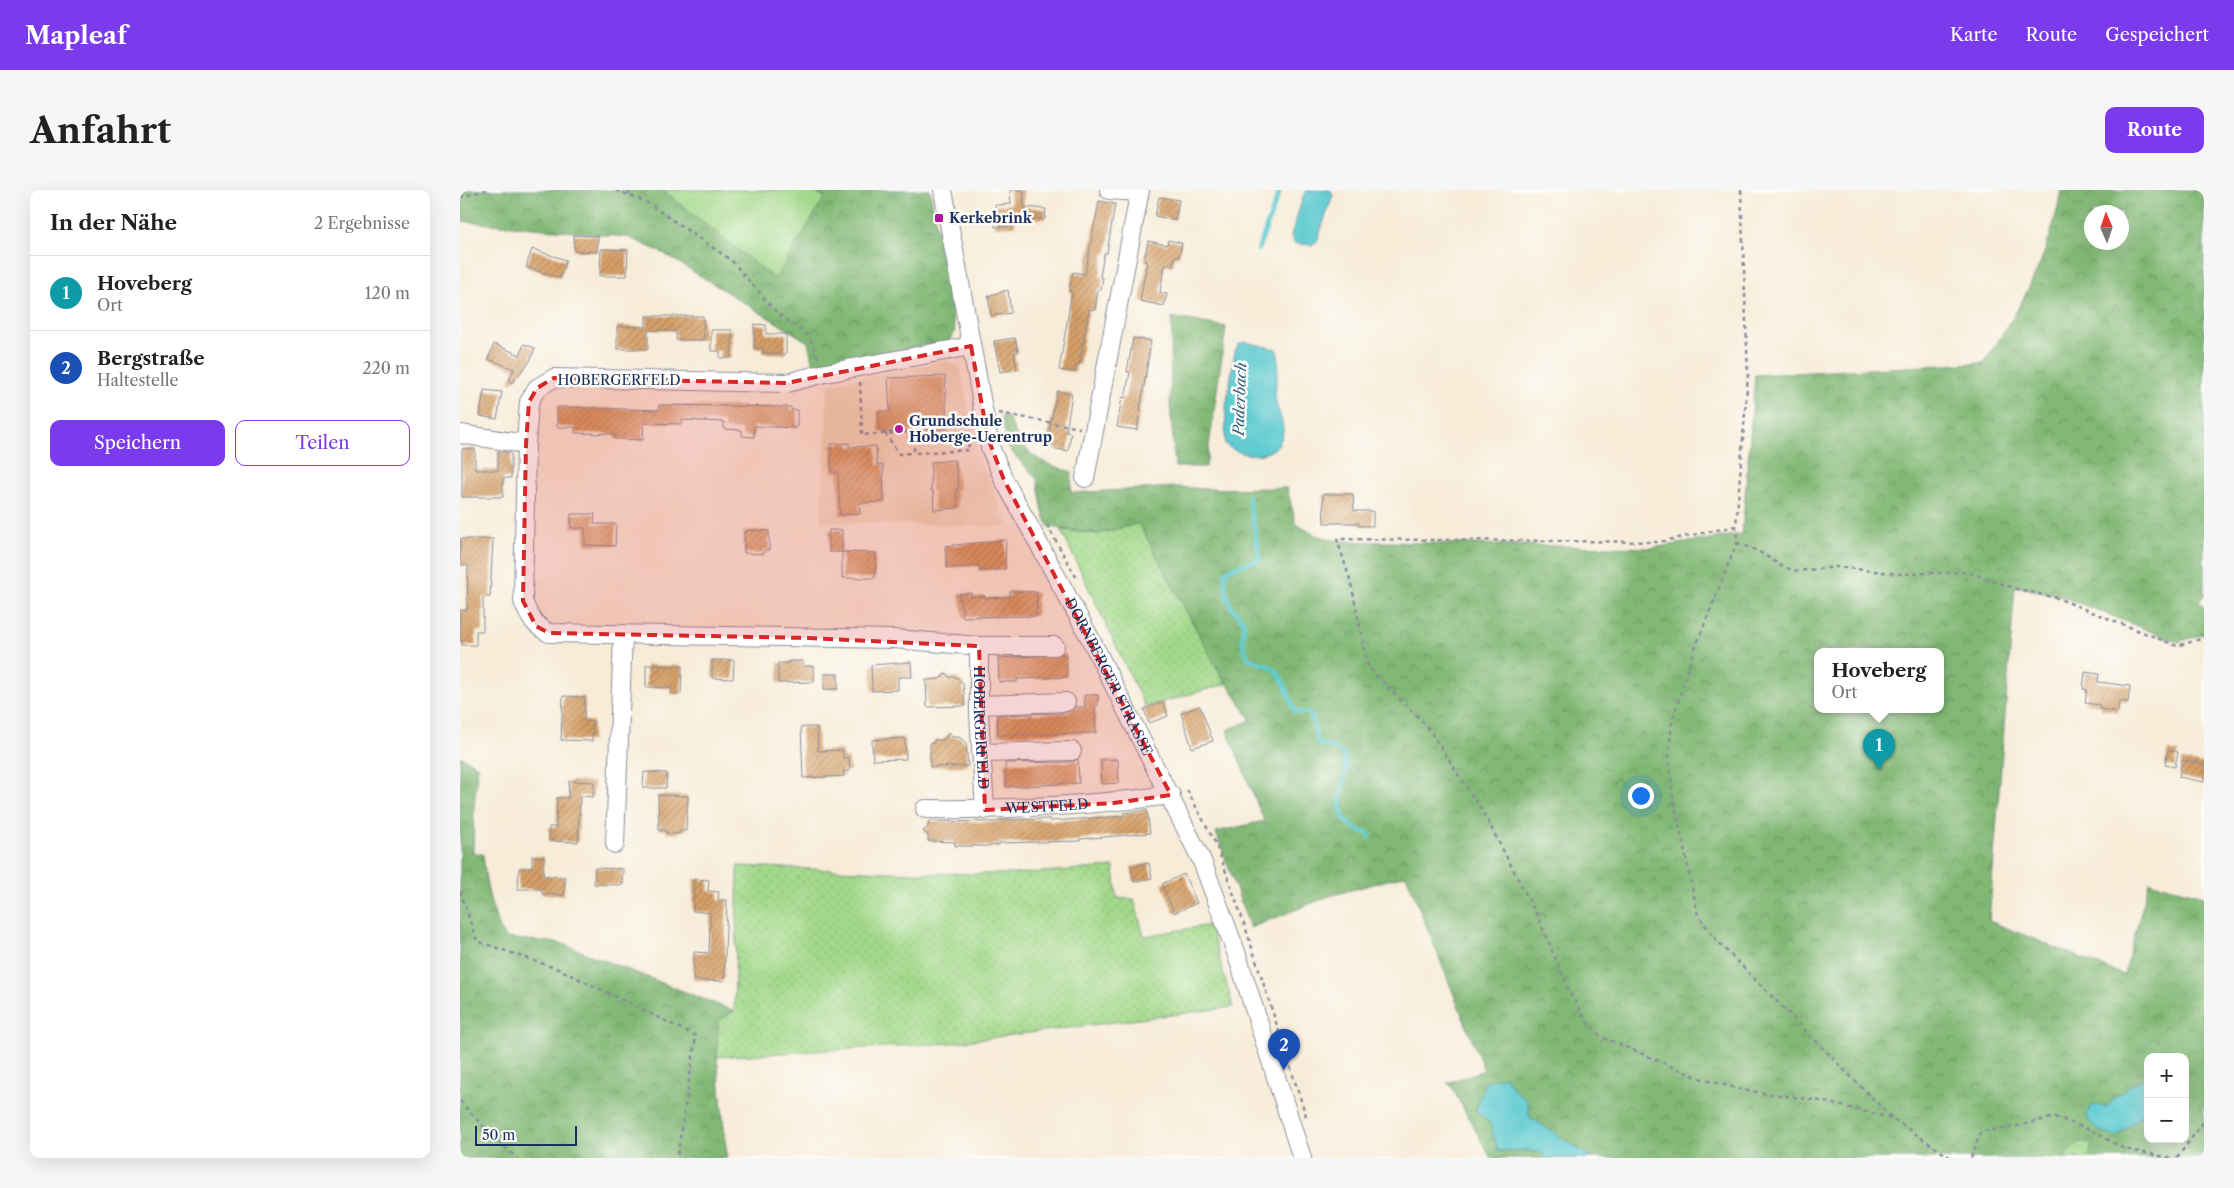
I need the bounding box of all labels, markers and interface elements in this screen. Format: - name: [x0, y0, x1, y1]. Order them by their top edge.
- text: Mapleaf: [25, 21, 127, 50]
- text: Karte: [1950, 24, 1998, 46]
- text: Route: [2026, 24, 2077, 46]
- text: Gespeichert: [2105, 24, 2209, 46]
- button: Route: [2105, 107, 2204, 153]
- text: Anfahrt: [30, 109, 171, 152]
- north arrow: [2084, 205, 2129, 250]
- place label: Kerkebrink: [949, 209, 1033, 227]
- text: In der Nähe: [50, 210, 177, 235]
- marker: Kerkebrink: [933, 212, 945, 224]
- text: 2 Ergebnisse: [314, 213, 410, 233]
- text: Hoveberg: [97, 272, 192, 295]
- text: 1: [62, 283, 70, 303]
- text: 120 m: [365, 283, 410, 303]
- text: Ort: [97, 295, 123, 315]
- text: Bergstraße: [97, 347, 205, 370]
- text: 2: [61, 358, 71, 378]
- text: 220 m: [362, 358, 410, 378]
- water label: Paderbach: [1229, 362, 1250, 437]
- text: Haltestelle: [97, 370, 178, 390]
- street label: HOBERGERFELD: [557, 371, 681, 389]
- place label: Grundschule Hoberge-Uerentrup: [909, 412, 1052, 446]
- button: Speichern: [50, 420, 225, 466]
- button: Teilen: [235, 420, 410, 466]
- marker: Grundschule Hoberge-Uerentrup: [893, 423, 905, 435]
- street label: DORNBERGER STRASSE: [1061, 595, 1156, 758]
- popup: [1814, 648, 1944, 713]
- text: Hoveberg: [1831, 659, 1927, 682]
- street label: HOBERGERFELD: [970, 666, 993, 790]
- text: Ort: [1831, 682, 1857, 702]
- pin: 1: [1863, 729, 1895, 770]
- your location: [1628, 783, 1654, 809]
- street label: WESTFELD: [1004, 795, 1089, 817]
- pin: 2: [1268, 1029, 1300, 1070]
- map controls: [2144, 1053, 2189, 1143]
- button: +: [2144, 1053, 2189, 1098]
- button: −: [2144, 1098, 2189, 1143]
- scale bar: [475, 1123, 578, 1146]
- text: 50 m: [482, 1126, 515, 1144]

